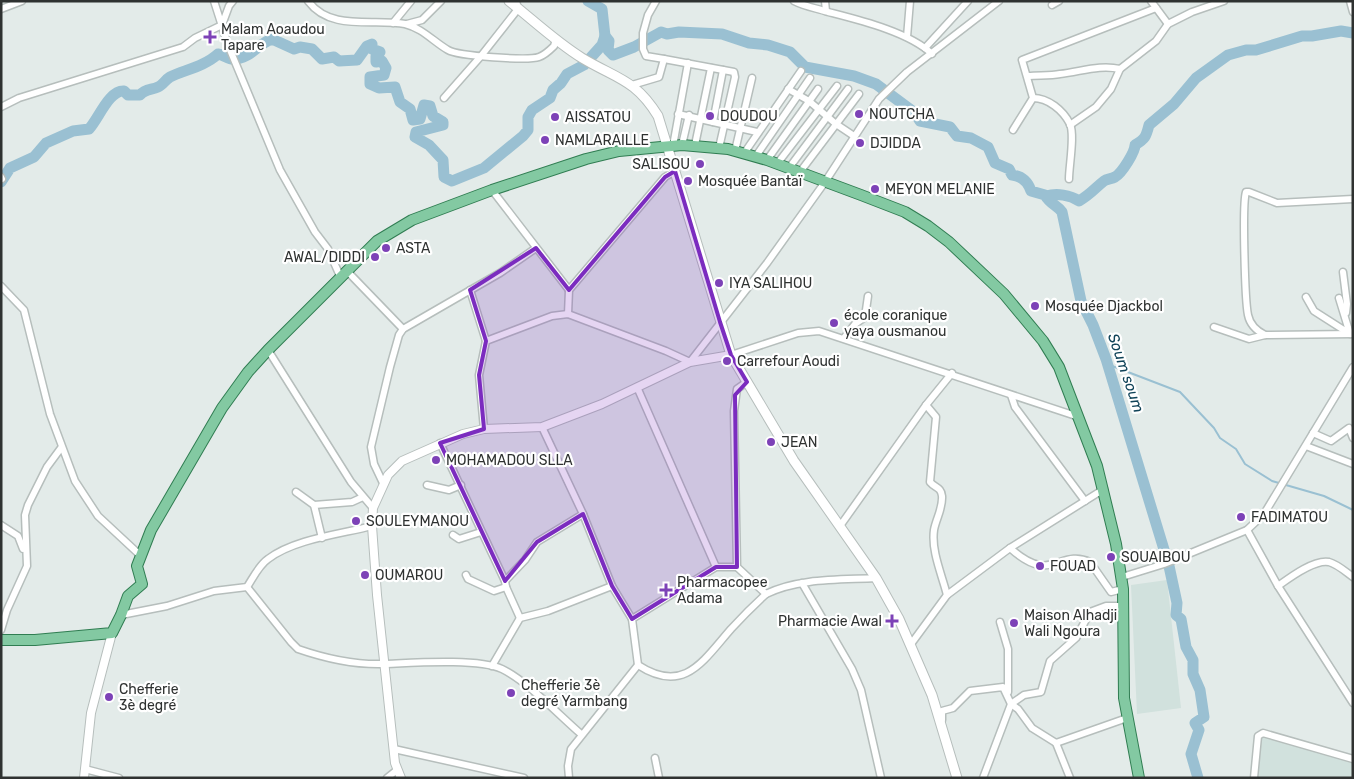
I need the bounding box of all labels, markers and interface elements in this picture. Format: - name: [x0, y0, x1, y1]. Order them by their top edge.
- place label: Malam Aoaudou Tapare: [221, 21, 325, 54]
- marker: Malam Aoaudou Tapare: [203, 30, 217, 44]
- place label: NOUTCHA: [869, 106, 935, 123]
- place label: DOUDOU: [720, 108, 778, 125]
- marker: NOUTCHA: [853, 108, 865, 120]
- place label: AISSATOU: [565, 109, 631, 126]
- marker: DOUDOU: [704, 110, 716, 122]
- marker: AISSATOU: [549, 111, 561, 123]
- place label: NAMLARAILLE: [555, 132, 649, 149]
- marker: NAMLARAILLE: [539, 134, 551, 146]
- place label: DJIDDA: [870, 135, 921, 152]
- marker: DJIDDA: [854, 137, 866, 149]
- place label: SALISOU: [632, 156, 690, 173]
- marker: SALISOU: [694, 158, 706, 170]
- place label: Mosquée Bantaï: [698, 173, 803, 190]
- marker: Mosquée Bantaï: [682, 175, 694, 187]
- place label: MEYON MELANIE: [885, 181, 995, 198]
- marker: MEYON MELANIE: [869, 183, 881, 195]
- place label: ASTA: [396, 240, 431, 257]
- marker: ASTA: [380, 242, 392, 254]
- place label: AWAL/DIDDI: [284, 249, 365, 266]
- marker: AWAL/DIDDI: [369, 251, 381, 263]
- place label: IYA SALIHOU: [729, 275, 812, 292]
- marker: IYA SALIHOU: [713, 277, 725, 289]
- place label: Mosquée Djackbol: [1045, 298, 1163, 315]
- marker: Mosquée Djackbol: [1029, 300, 1041, 312]
- place label: école coranique yaya ousmanou: [844, 307, 948, 340]
- marker: école coranique yaya ousmanou: [828, 317, 840, 329]
- water label: Soum soum: [1104, 331, 1148, 415]
- place label: Carrefour Aoudi: [737, 353, 840, 370]
- marker: Carrefour Aoudi: [721, 355, 733, 367]
- place label: JEAN: [781, 434, 817, 451]
- marker: JEAN: [765, 436, 777, 448]
- place label: MOHAMADOU SLLA: [446, 452, 573, 469]
- marker: MOHAMADOU SLLA: [430, 454, 442, 466]
- place label: FADIMATOU: [1251, 509, 1328, 526]
- marker: FADIMATOU: [1235, 511, 1247, 523]
- place label: SOULEYMANOU: [366, 513, 469, 530]
- marker: SOULEYMANOU: [350, 515, 362, 527]
- place label: SOUAIBOU: [1121, 549, 1191, 566]
- marker: SOUAIBOU: [1105, 551, 1117, 563]
- place label: FOUAD: [1050, 558, 1096, 575]
- marker: FOUAD: [1034, 560, 1046, 572]
- place label: OUMAROU: [375, 567, 443, 584]
- marker: OUMAROU: [359, 569, 371, 581]
- place label: Pharmacopee Adama: [677, 574, 768, 607]
- marker: Pharmacopee Adama: [659, 583, 673, 597]
- place label: Maison Alhadji Wali Ngoura: [1024, 607, 1117, 640]
- place label: Pharmacie Awal: [778, 613, 882, 630]
- marker: Pharmacie Awal: [886, 615, 898, 627]
- marker: Maison Alhadji Wali Ngoura: [1008, 617, 1020, 629]
- place label: Chefferie 3è degré Yarmbang: [521, 677, 628, 710]
- place label: Chefferie 3è degré: [119, 681, 179, 714]
- marker: Chefferie 3è degré Yarmbang: [505, 687, 517, 699]
- marker: Chefferie 3è degré: [103, 691, 115, 703]

